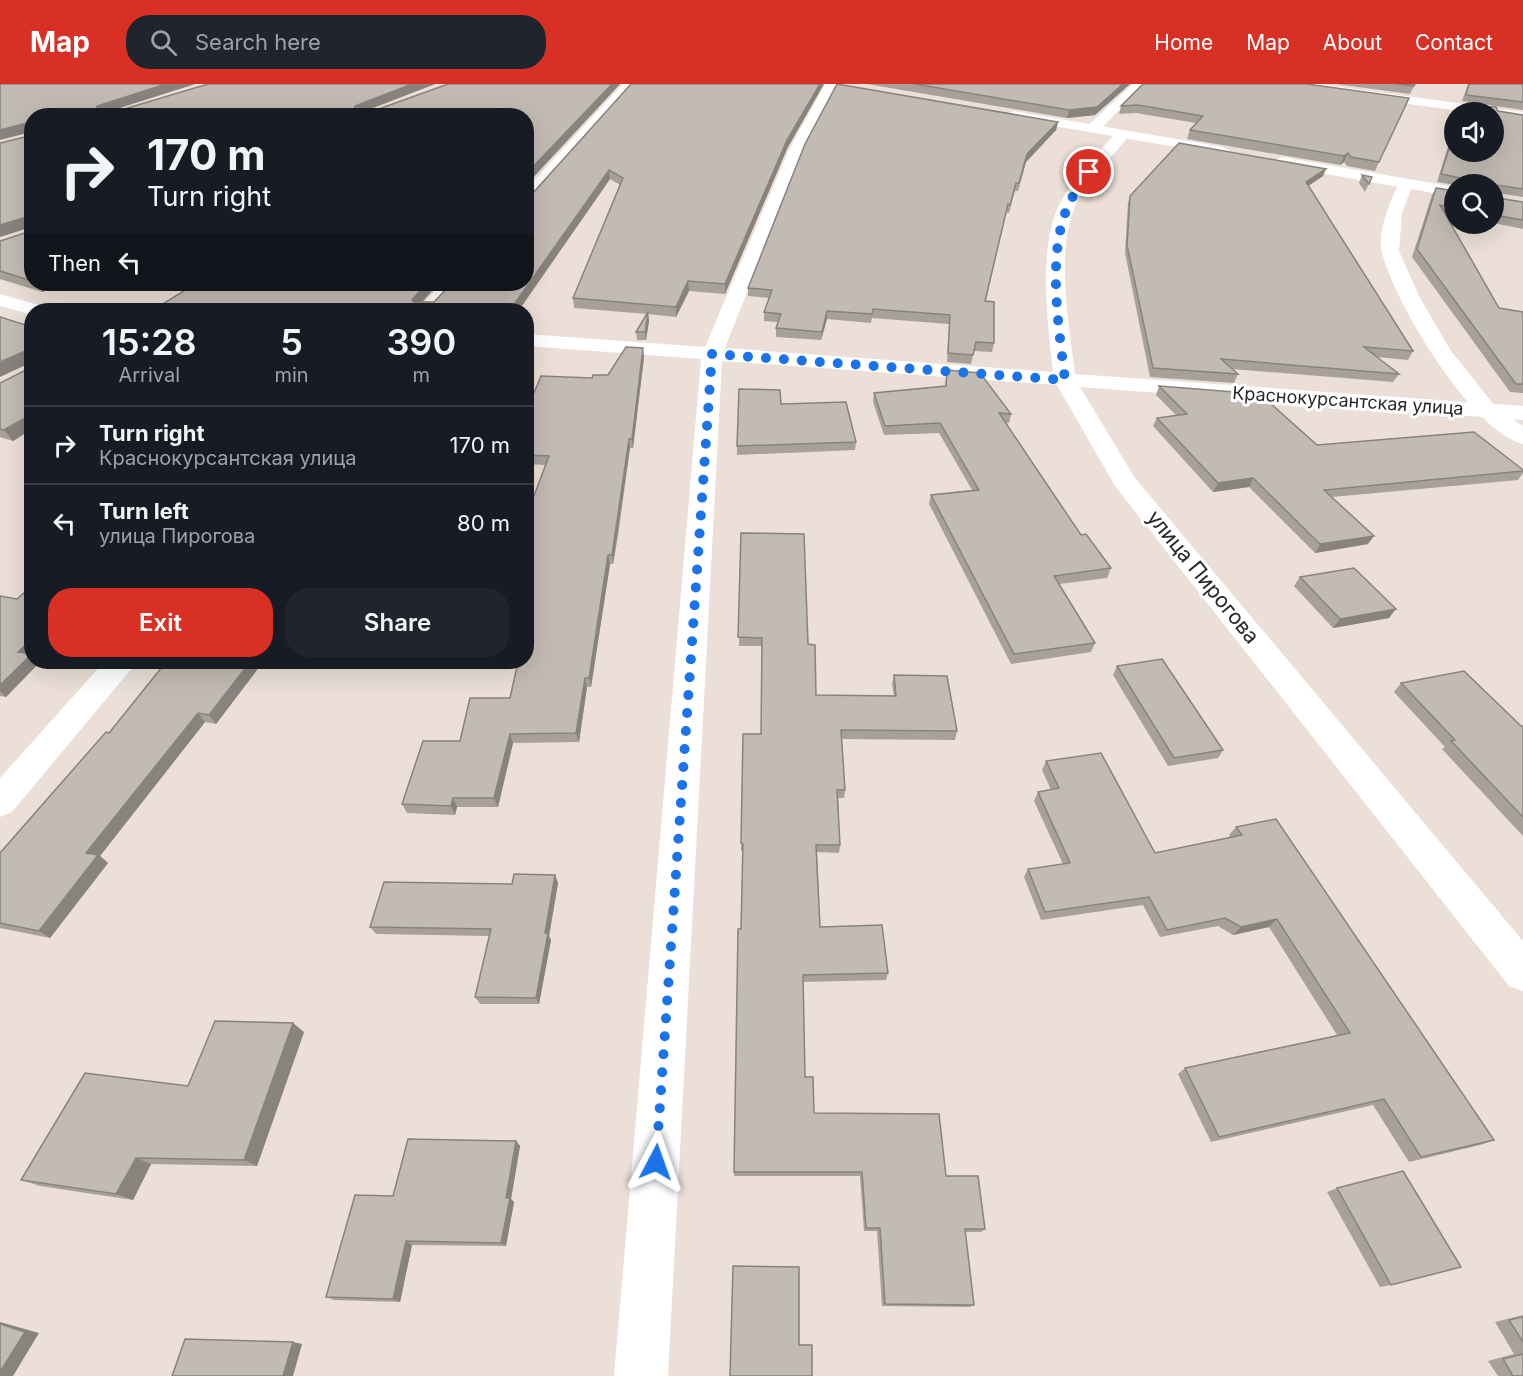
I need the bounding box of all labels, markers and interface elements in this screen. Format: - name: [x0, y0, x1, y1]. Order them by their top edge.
- search box: [126, 15, 546, 69]
- text: Map: [30, 25, 90, 59]
- icon: search: [147, 26, 180, 59]
- text: Search here: [195, 29, 321, 55]
- text: Home: [1154, 30, 1213, 55]
- text: Map: [1246, 30, 1290, 55]
- text: About: [1323, 30, 1382, 55]
- text: Contact: [1415, 30, 1493, 55]
- map controls: [1444, 102, 1504, 234]
- button: sound: [1444, 102, 1504, 162]
- text: 170 m: [147, 129, 265, 180]
- icon: right: [48, 132, 126, 210]
- pin: [1063, 146, 1114, 197]
- icon: arrive: [1072, 155, 1105, 188]
- button: search: [1444, 174, 1504, 234]
- text: Turn right: [147, 180, 271, 213]
- icon: left: [113, 246, 146, 279]
- text: Then: [48, 250, 101, 276]
- text: 15:28: [102, 320, 197, 364]
- text: 5: [280, 320, 303, 364]
- text: 390: [386, 320, 456, 364]
- text: Arrival: [118, 363, 180, 387]
- text: min: [274, 363, 309, 387]
- text: m: [413, 363, 430, 387]
- street label: Краснокурсантская улица: [1232, 382, 1464, 419]
- text: Turn right: [99, 420, 205, 446]
- icon: right: [48, 429, 81, 462]
- text: 170 m: [450, 432, 510, 458]
- text: Краснокурсантская улица: [99, 446, 356, 470]
- text: Turn left: [99, 498, 189, 524]
- street label: улица Пирогова: [1142, 505, 1265, 648]
- icon: left: [48, 507, 81, 540]
- text: 80 m: [457, 510, 510, 536]
- text: улица Пирогова: [99, 524, 255, 548]
- button: Exit: [48, 588, 273, 657]
- button: Share: [285, 588, 510, 657]
- position arrow: [624, 1130, 688, 1194]

